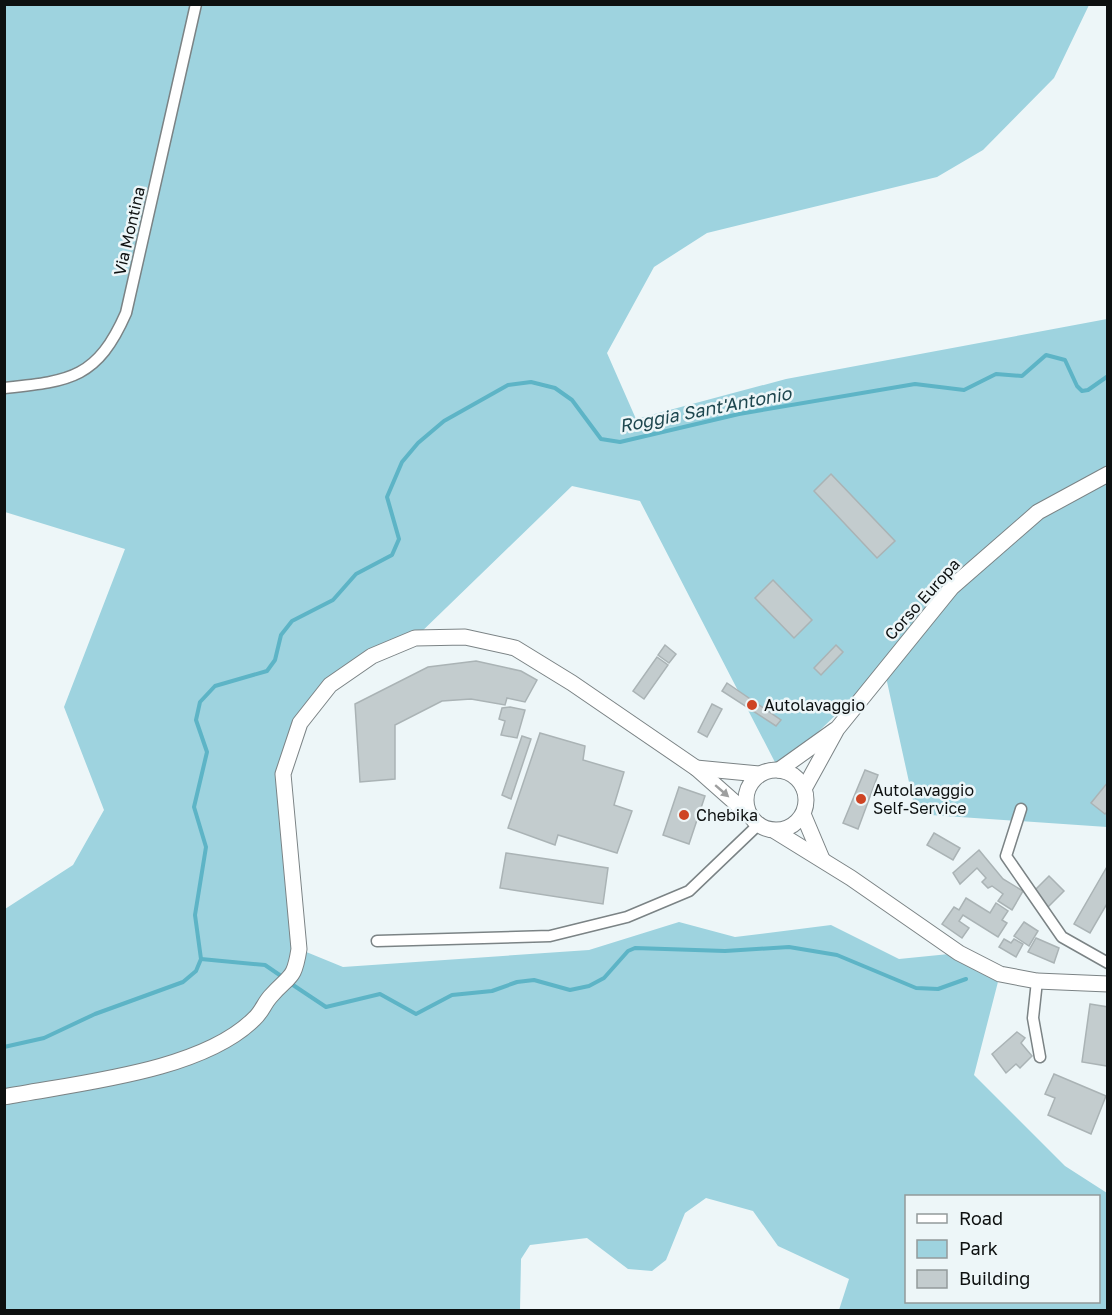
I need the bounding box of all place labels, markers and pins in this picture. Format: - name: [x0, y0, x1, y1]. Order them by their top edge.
- place label: Autolavaggio: [764, 695, 865, 715]
- marker: Autolavaggio: [745, 698, 759, 712]
- place label: Autolavaggio Self-Service: [873, 780, 974, 818]
- marker: Autolavaggio Self-Service: [854, 792, 868, 806]
- place label: Chebika: [696, 805, 758, 825]
- marker: Chebika: [677, 808, 691, 822]

